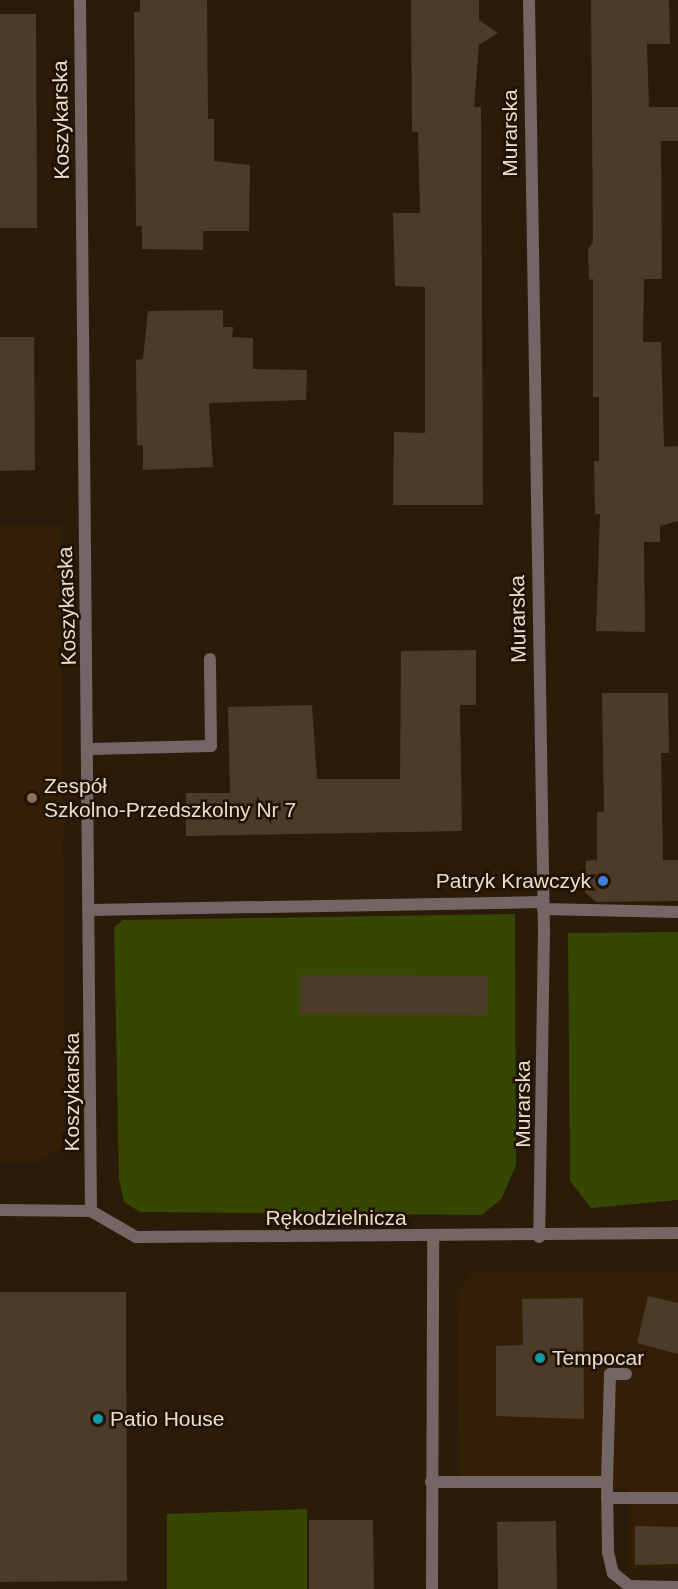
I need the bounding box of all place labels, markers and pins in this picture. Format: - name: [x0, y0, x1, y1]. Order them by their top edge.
- place label: Zespół Szkolno-Przedszkolny Nr 7: [44, 773, 296, 823]
- marker: Zespół Szkolno-Przedszkolny Nr 7: [25, 791, 39, 805]
- place label: Patryk Krawczyk: [436, 868, 591, 894]
- marker: Patryk Krawczyk: [596, 874, 610, 888]
- place label: Tempocar: [552, 1345, 644, 1371]
- marker: Tempocar: [533, 1351, 547, 1365]
- place label: Patio House: [110, 1406, 224, 1432]
- marker: Patio House: [91, 1412, 105, 1426]

